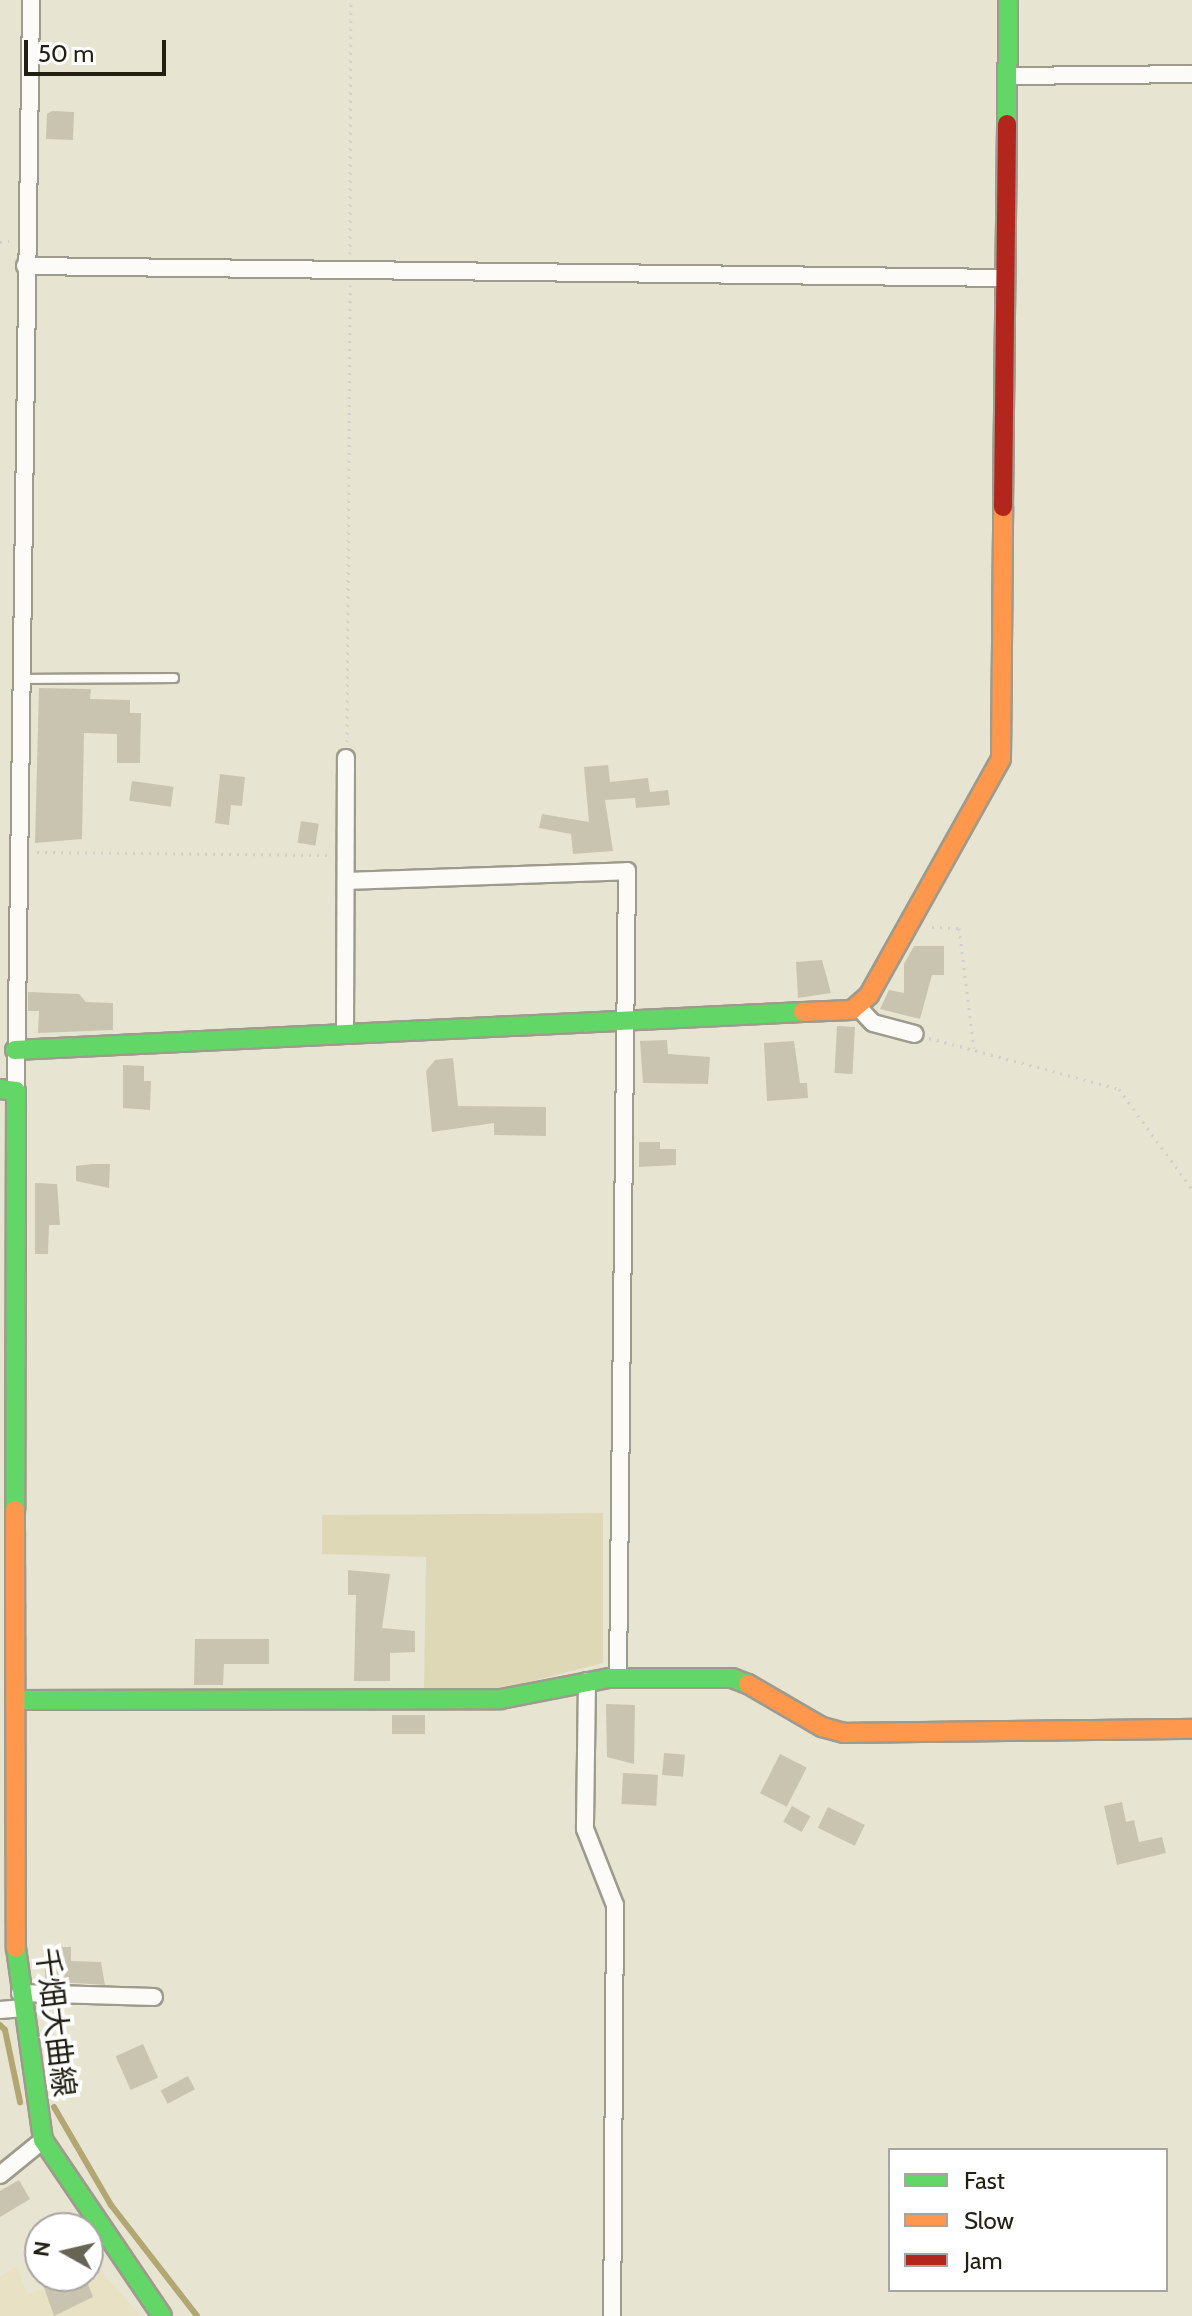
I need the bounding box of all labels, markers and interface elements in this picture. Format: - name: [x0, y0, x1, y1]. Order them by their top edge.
- scale bar: [28, 24, 170, 74]
- text: 50 m: [38, 39, 94, 68]
- street label: 千畑大曲線: [28, 1945, 82, 2099]
- legend: [888, 2148, 1168, 2292]
- text: Fast: [964, 2166, 1005, 2195]
- text: Slow: [964, 2206, 1014, 2235]
- north arrow: [24, 2212, 104, 2292]
- text: N: [27, 2239, 56, 2258]
- text: Jam: [964, 2246, 1002, 2275]

